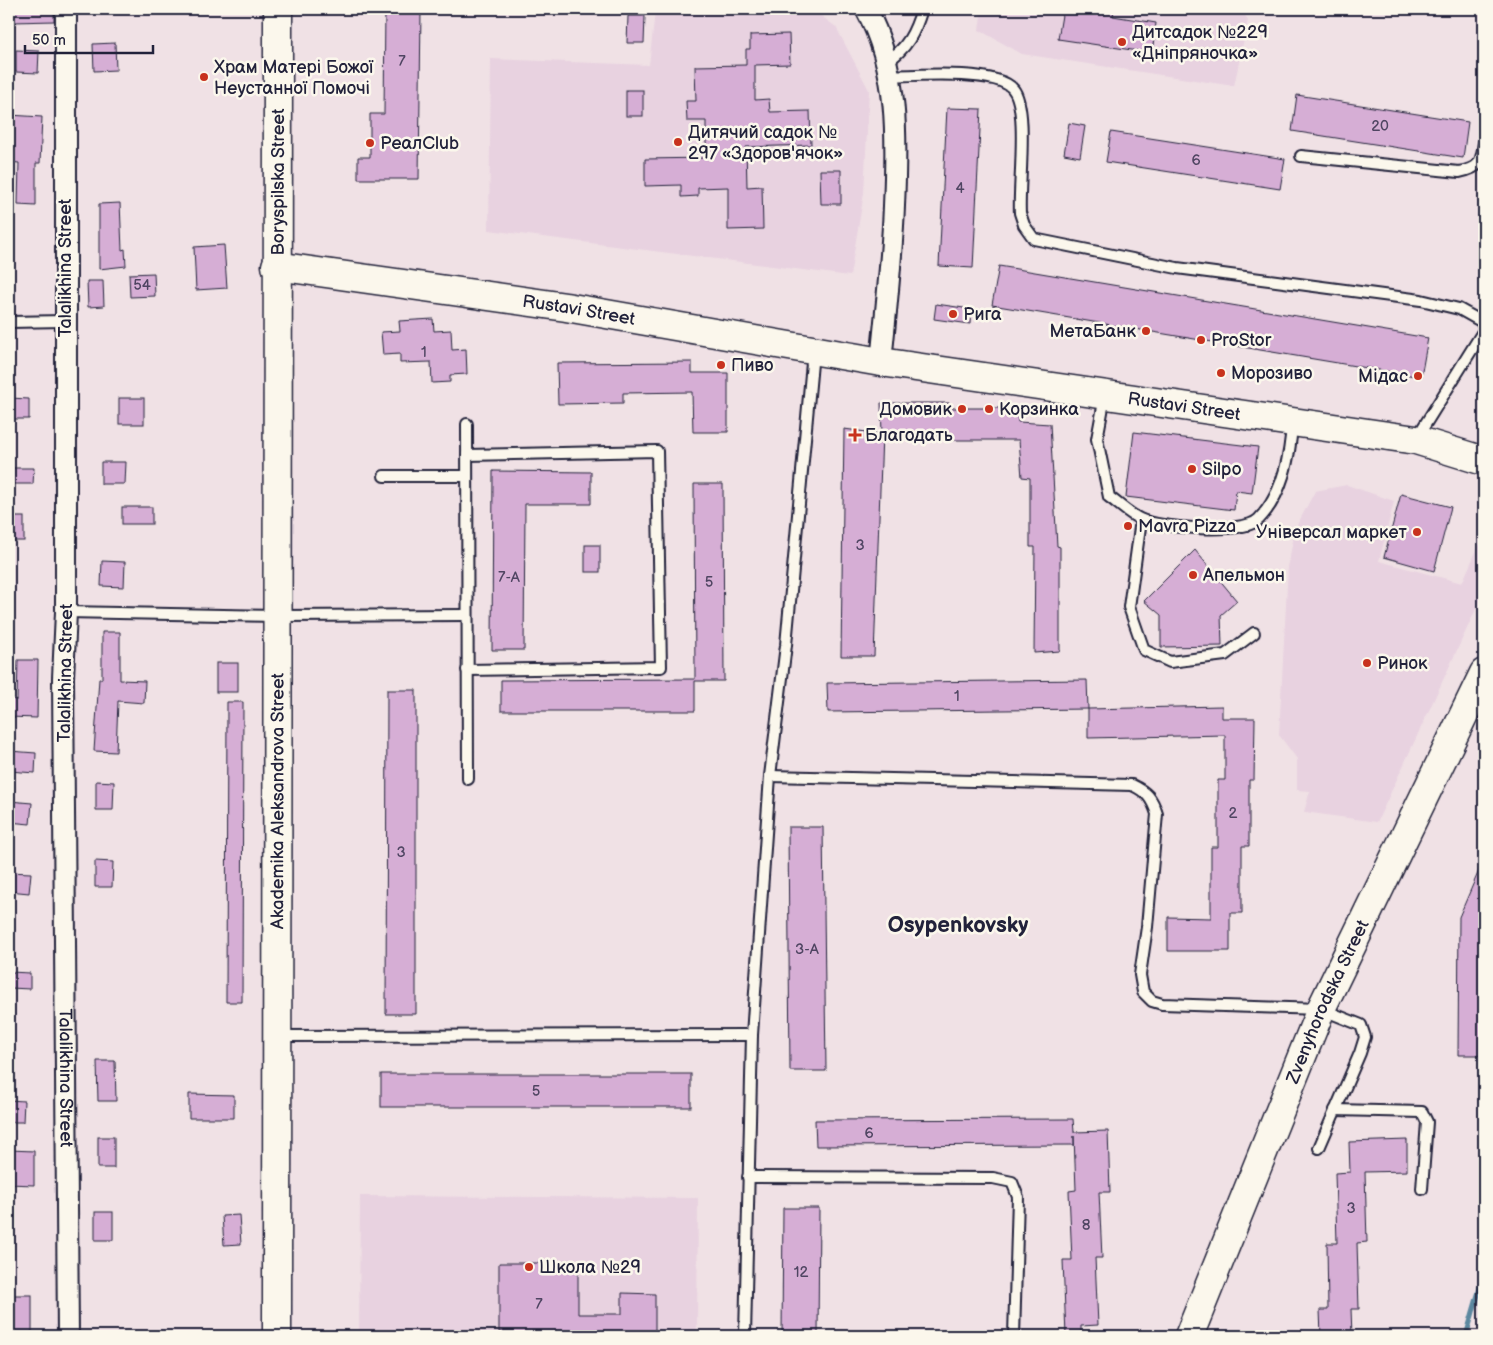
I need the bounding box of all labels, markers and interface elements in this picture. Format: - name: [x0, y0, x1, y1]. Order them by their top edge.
- scale bar: [25, 22, 152, 54]
- place label: Дитсадок №229 «Дніпряночка»: [1132, 22, 1268, 64]
- text: 50 m: [32, 31, 66, 50]
- marker: Дитсадок №229 «Дніпряночка»: [1116, 36, 1128, 48]
- house number: 7: [398, 52, 406, 71]
- place label: Храм Матері Божої Неустанної Помочі: [214, 57, 374, 99]
- marker: Храм Матері Божої Неустанної Помочі: [198, 71, 210, 83]
- street label: Boryspilska Street: [268, 108, 289, 256]
- house number: 20: [1371, 117, 1389, 136]
- place label: Дитячий садок № 297 «Здоров'ячок»: [688, 122, 843, 164]
- place label: РеалClub: [380, 133, 459, 154]
- marker: Дитячий садок № 297 «Здоров'ячок»: [672, 136, 684, 148]
- marker: РеалClub: [364, 137, 376, 149]
- house number: 6: [1191, 151, 1201, 170]
- house number: 4: [955, 179, 965, 198]
- street label: Talalikhina Street: [55, 198, 76, 337]
- house number: 54: [133, 276, 151, 295]
- street label: Rustavi Street: [521, 291, 637, 330]
- place label: Рига: [963, 304, 1002, 325]
- marker: Рига: [947, 308, 959, 320]
- place label: МетаБанк: [1049, 321, 1136, 342]
- marker: МетаБанк: [1140, 325, 1152, 337]
- place label: ProStor: [1211, 330, 1272, 351]
- marker: ProStor: [1195, 334, 1207, 346]
- house number: 1: [421, 343, 427, 362]
- place label: Пиво: [731, 355, 773, 376]
- marker: Пиво: [715, 359, 727, 371]
- place label: Морозиво: [1231, 363, 1312, 384]
- place label: Мідас: [1358, 366, 1408, 387]
- marker: Морозиво: [1215, 367, 1227, 379]
- marker: Мідас: [1412, 370, 1424, 382]
- street label: Rustavi Street: [1126, 388, 1242, 425]
- place label: Домовик: [880, 399, 952, 420]
- place label: Корзинка: [999, 399, 1079, 420]
- marker: Домовик: [956, 403, 968, 415]
- marker: Корзинка: [983, 403, 995, 415]
- place label: Благодать: [865, 425, 953, 446]
- marker: Благодать: [849, 429, 861, 441]
- place label: Silpo: [1202, 459, 1242, 480]
- marker: Silpo: [1186, 463, 1198, 475]
- place label: Mavra Pizza: [1138, 516, 1236, 537]
- marker: Mavra Pizza: [1122, 520, 1134, 532]
- place label: Універсал маркет: [1256, 522, 1408, 543]
- marker: Універсал маркет: [1411, 526, 1423, 538]
- house number: 3: [855, 536, 865, 555]
- place label: Апельмон: [1202, 565, 1285, 586]
- house number: 7-А: [498, 568, 521, 587]
- marker: Апельмон: [1187, 569, 1199, 581]
- house number: 5: [705, 573, 713, 592]
- street label: Talalikhina Street: [54, 603, 77, 743]
- place label: Ринок: [1377, 653, 1428, 674]
- marker: Ринок: [1361, 657, 1373, 669]
- street label: Akademika Aleksandrova Street: [267, 672, 289, 929]
- house number: 1: [954, 687, 960, 706]
- house number: 2: [1229, 804, 1238, 823]
- house number: 3: [396, 843, 406, 862]
- district label: Osypenkovsky: [888, 912, 1028, 939]
- street label: Zvenyhorodska Street: [1282, 916, 1374, 1087]
- house number: 3-А: [795, 940, 820, 959]
- street label: Talalikhina Street: [55, 1008, 77, 1148]
- house number: 5: [532, 1082, 540, 1101]
- house number: 6: [864, 1124, 874, 1143]
- house number: 3: [1346, 1199, 1356, 1218]
- house number: 8: [1082, 1216, 1091, 1235]
- place label: Школа №29: [539, 1257, 641, 1278]
- marker: Школа №29: [523, 1261, 535, 1273]
- house number: 12: [794, 1263, 808, 1282]
- house number: 7: [535, 1295, 543, 1314]

